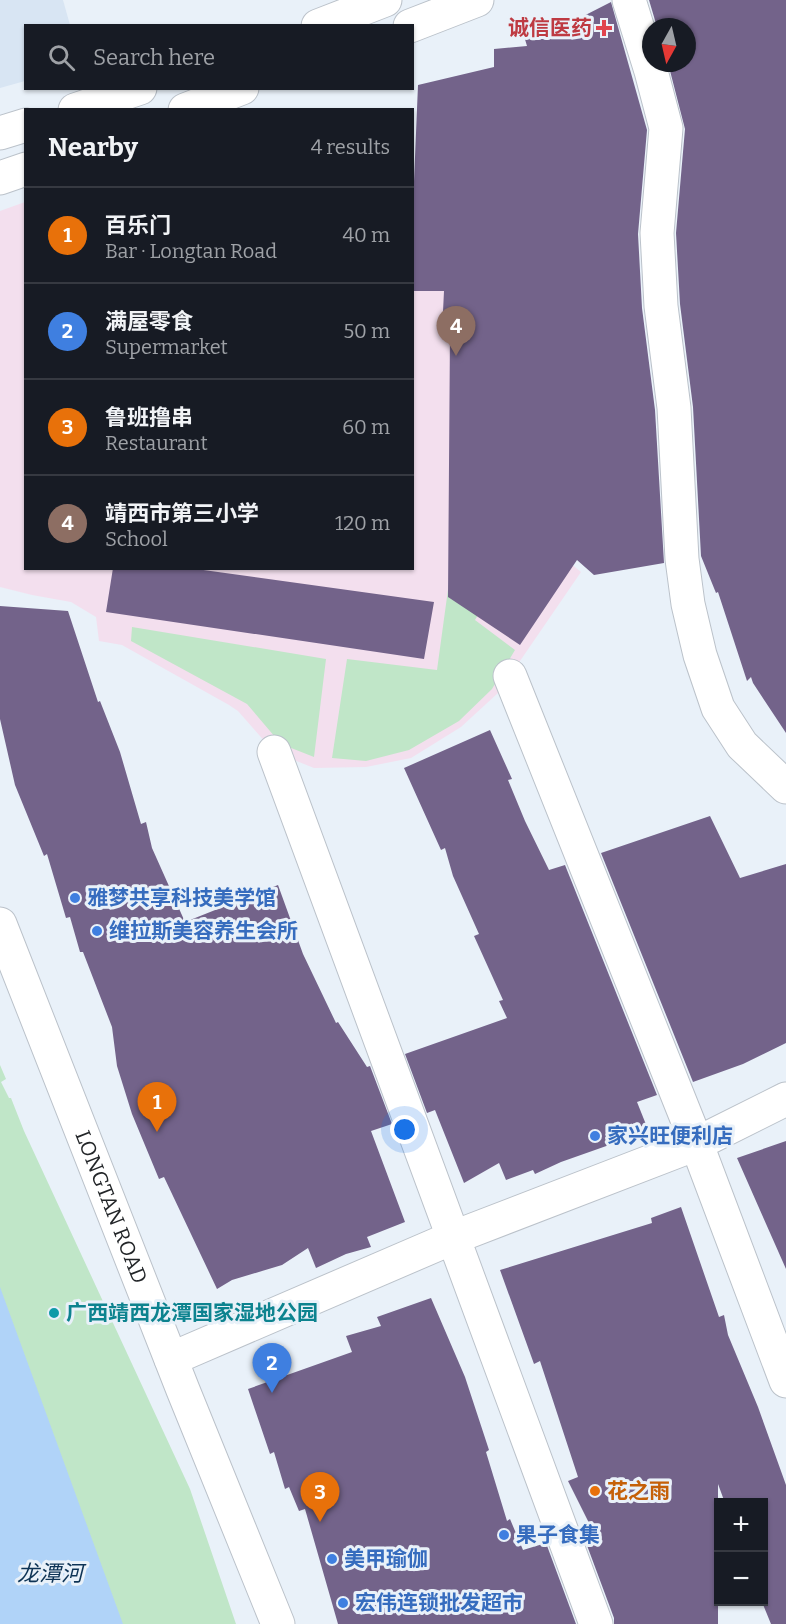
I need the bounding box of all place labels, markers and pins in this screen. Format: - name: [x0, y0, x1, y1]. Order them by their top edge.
- place label: 诚信医药: [508, 15, 592, 41]
- marker: 诚信医药: [597, 21, 611, 35]
- pin: 4: [436, 306, 476, 356]
- place label: 雅梦共享科技美学馆: [87, 885, 276, 911]
- marker: 雅梦共享科技美学馆: [68, 891, 82, 905]
- place label: 维拉斯美容养生会所: [109, 918, 298, 944]
- marker: 维拉斯美容养生会所: [90, 924, 104, 938]
- pin: 1: [138, 1082, 176, 1132]
- place label: 家兴旺便利店: [607, 1123, 733, 1149]
- marker: 家兴旺便利店: [588, 1129, 602, 1143]
- place label: 广西靖西龙潭国家湿地公园: [66, 1300, 318, 1326]
- marker: 广西靖西龙潭国家湿地公园: [47, 1306, 61, 1320]
- pin: 2: [252, 1344, 292, 1393]
- pin: 3: [300, 1472, 340, 1522]
- place label: 花之雨: [607, 1478, 670, 1504]
- marker: 花之雨: [588, 1484, 602, 1498]
- place label: 果子食集: [516, 1522, 600, 1548]
- marker: 果子食集: [497, 1528, 511, 1542]
- place label: 美甲瑜伽: [344, 1546, 428, 1572]
- marker: 美甲瑜伽: [325, 1552, 339, 1566]
- place label: 宏伟连锁批发超市: [355, 1590, 523, 1616]
- marker: 宏伟连锁批发超市: [336, 1596, 350, 1610]

